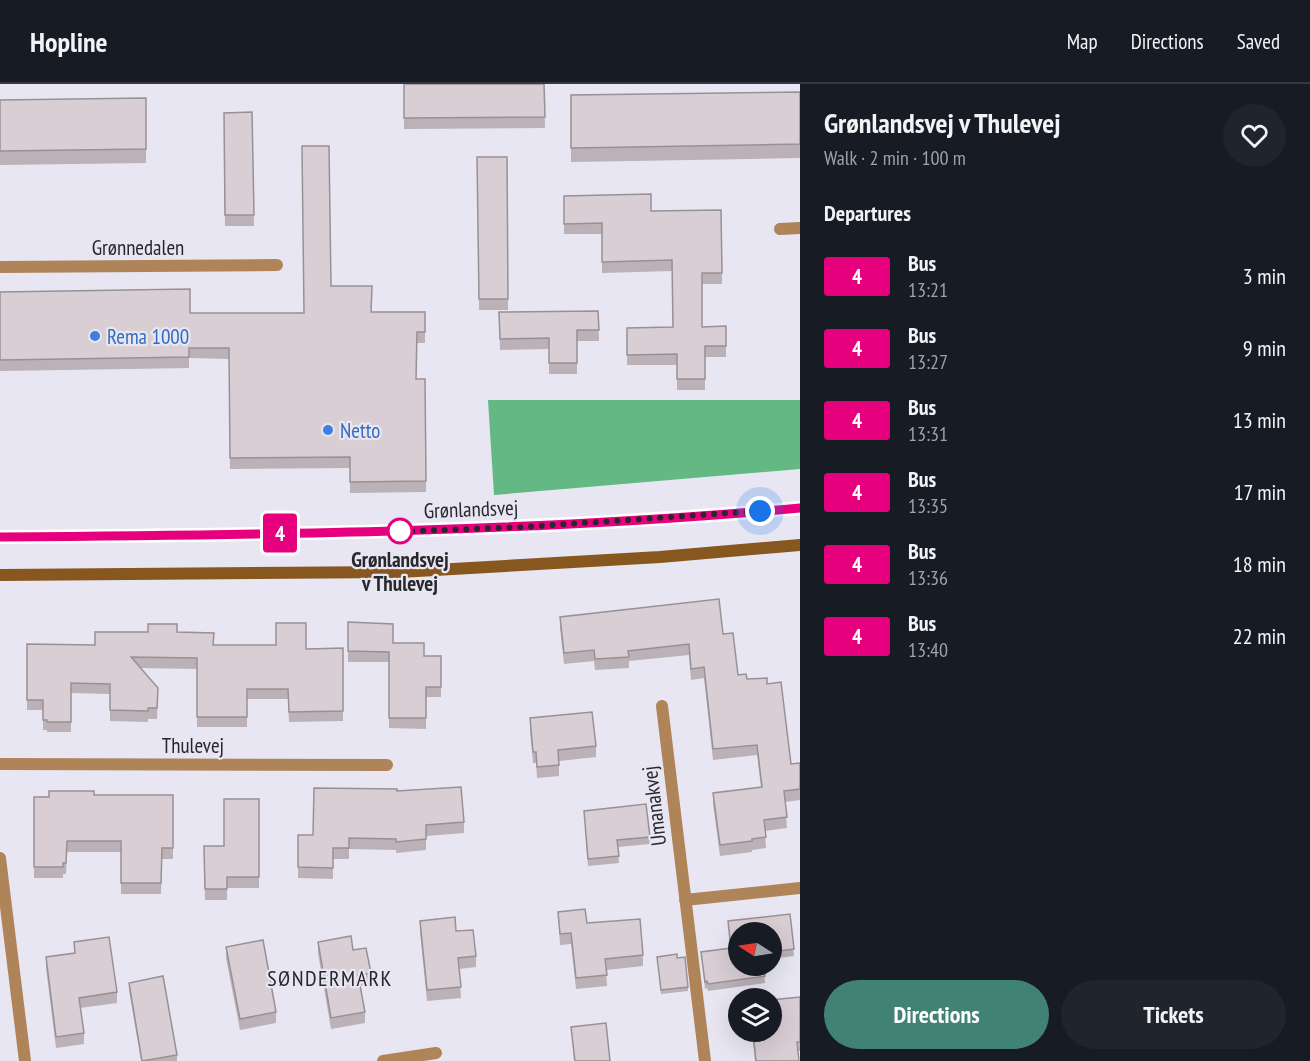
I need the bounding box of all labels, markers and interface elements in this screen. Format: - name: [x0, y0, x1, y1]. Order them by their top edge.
- text: Hopline: [30, 23, 108, 60]
- text: Map: [1067, 28, 1098, 55]
- text: Directions: [1131, 28, 1204, 55]
- text: Saved: [1237, 28, 1280, 55]
- text: Grønlandsvej v Thulevej: [824, 104, 1060, 141]
- button: heart: [1223, 104, 1286, 167]
- text: Walk · 2 min · 100 m: [824, 145, 966, 171]
- text: Departures: [824, 199, 911, 227]
- street label: Grønnedalen: [92, 234, 184, 261]
- text: Bus: [908, 249, 936, 277]
- text: 3 min: [1243, 262, 1286, 290]
- text: 4: [852, 263, 862, 290]
- text: 13:21: [908, 277, 948, 303]
- text: Bus: [908, 321, 936, 349]
- place label: Rema 1000: [107, 323, 189, 350]
- marker: Rema 1000: [88, 329, 102, 343]
- text: 9 min: [1243, 334, 1286, 362]
- text: 4: [852, 335, 862, 362]
- text: 13:27: [908, 349, 948, 375]
- text: Bus: [908, 393, 936, 421]
- text: 13 min: [1233, 406, 1286, 434]
- text: 4: [852, 407, 862, 434]
- place label: Netto: [340, 417, 380, 444]
- text: 13:31: [908, 421, 948, 447]
- marker: Netto: [321, 423, 335, 437]
- text: Bus: [908, 465, 936, 493]
- text: 17 min: [1234, 478, 1286, 506]
- text: 4: [852, 479, 862, 506]
- text: 13:35: [908, 493, 948, 519]
- street label: Grønlandsvej: [423, 494, 519, 524]
- your location: [745, 496, 775, 526]
- line badge: 4: [260, 514, 300, 552]
- marker: Grønlandsvej v Thulevej: [387, 518, 413, 544]
- text: 4: [275, 520, 285, 547]
- text: Bus: [908, 537, 936, 565]
- place label: Grønlandsvej v Thulevej: [351, 546, 449, 597]
- text: 18 min: [1233, 550, 1286, 578]
- text: 4: [852, 551, 862, 578]
- text: 13:36: [908, 565, 948, 591]
- text: Bus: [908, 609, 936, 637]
- text: 22 min: [1233, 622, 1286, 650]
- text: 4: [852, 623, 862, 650]
- text: 13:40: [908, 637, 948, 663]
- street label: Thulevej: [162, 732, 224, 759]
- street label: Umanakvej: [636, 765, 672, 847]
- north arrow: [728, 922, 782, 976]
- map controls: [728, 922, 782, 1042]
- district label: SØNDERMARK: [267, 964, 393, 992]
- button: Directions: [824, 980, 1049, 1049]
- button: Tickets: [1061, 980, 1286, 1049]
- button: layers: [728, 988, 782, 1042]

